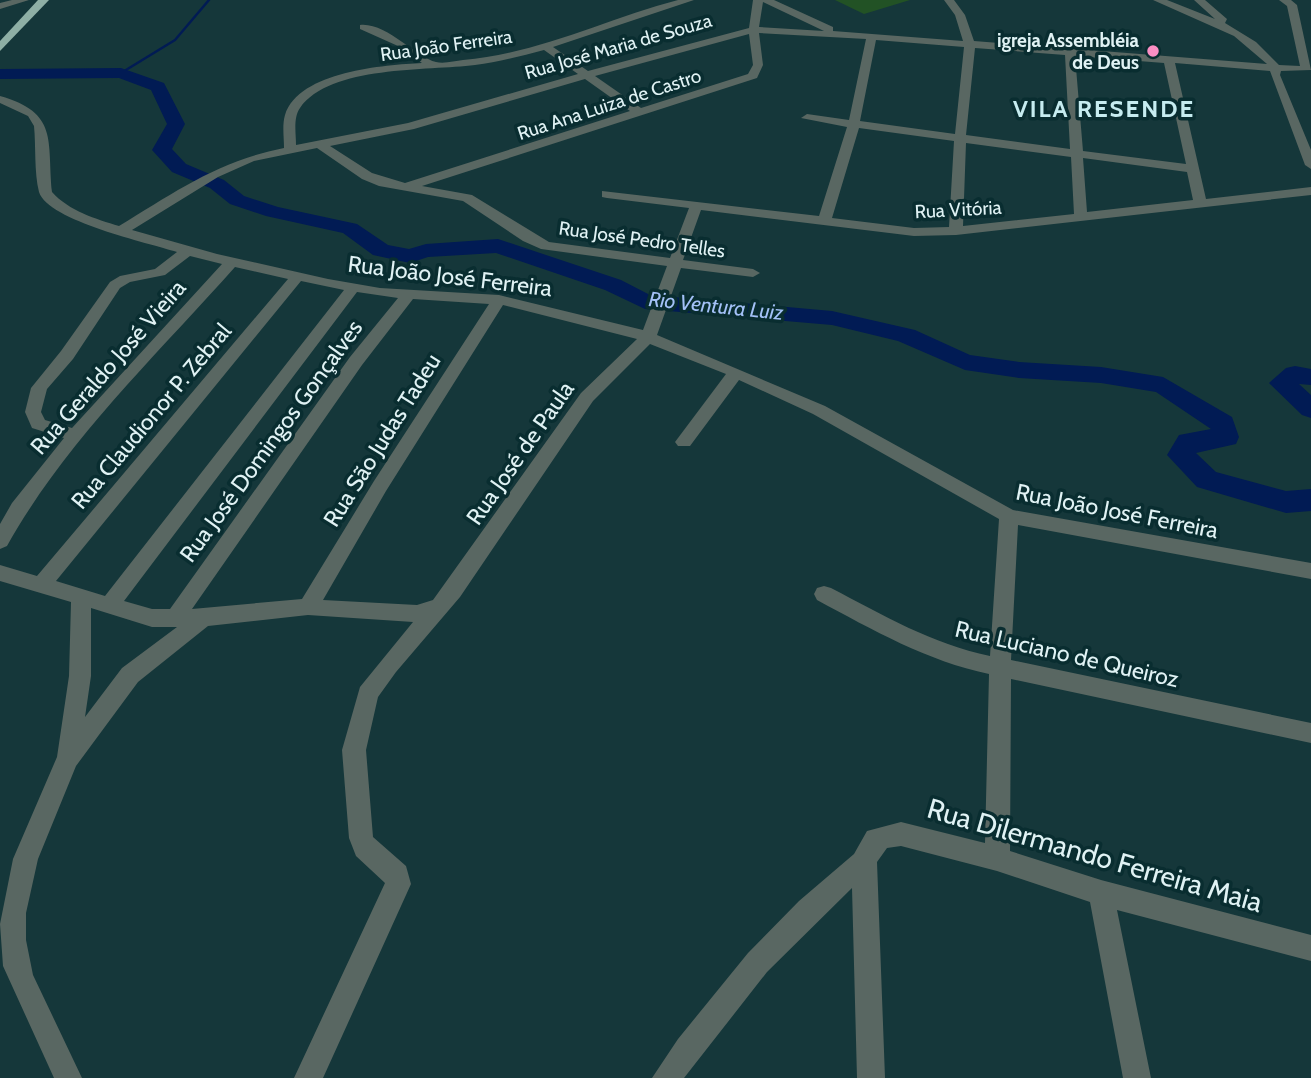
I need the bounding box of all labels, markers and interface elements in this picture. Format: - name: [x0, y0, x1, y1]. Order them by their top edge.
- street label: Rua José Maria de Souza: [522, 9, 714, 84]
- street label: Rua João Ferreira: [379, 25, 513, 66]
- place label: igreja Assembléia de Deus: [997, 29, 1140, 74]
- marker: igreja Assembléia de Deus: [1145, 43, 1161, 59]
- street label: Rua Ana Luiza de Castro: [514, 64, 704, 145]
- district label: VILA RESENDE: [1013, 94, 1195, 123]
- street label: Rua Vitória: [914, 196, 1002, 223]
- street label: Rua José Pedro Telles: [557, 216, 727, 263]
- street label: Rua João José Ferreira: [346, 250, 554, 302]
- street label: Rua Geraldo José Vieira: [24, 274, 192, 460]
- water label: Rio Ventura Luiz: [647, 286, 786, 325]
- street label: Rua José Domingos Gonçalves: [174, 314, 368, 568]
- street label: Rua Claudionor P. Zebral: [65, 317, 237, 515]
- street label: Rua São Judas Tadeu: [317, 348, 447, 532]
- street label: Rua José de Paula: [460, 376, 580, 530]
- street label: Rua João José Ferreira: [1014, 478, 1220, 544]
- street label: Rua Luciano de Queiroz: [952, 615, 1182, 693]
- street label: Rua Dilermando Ferreira Maia: [924, 791, 1267, 919]

